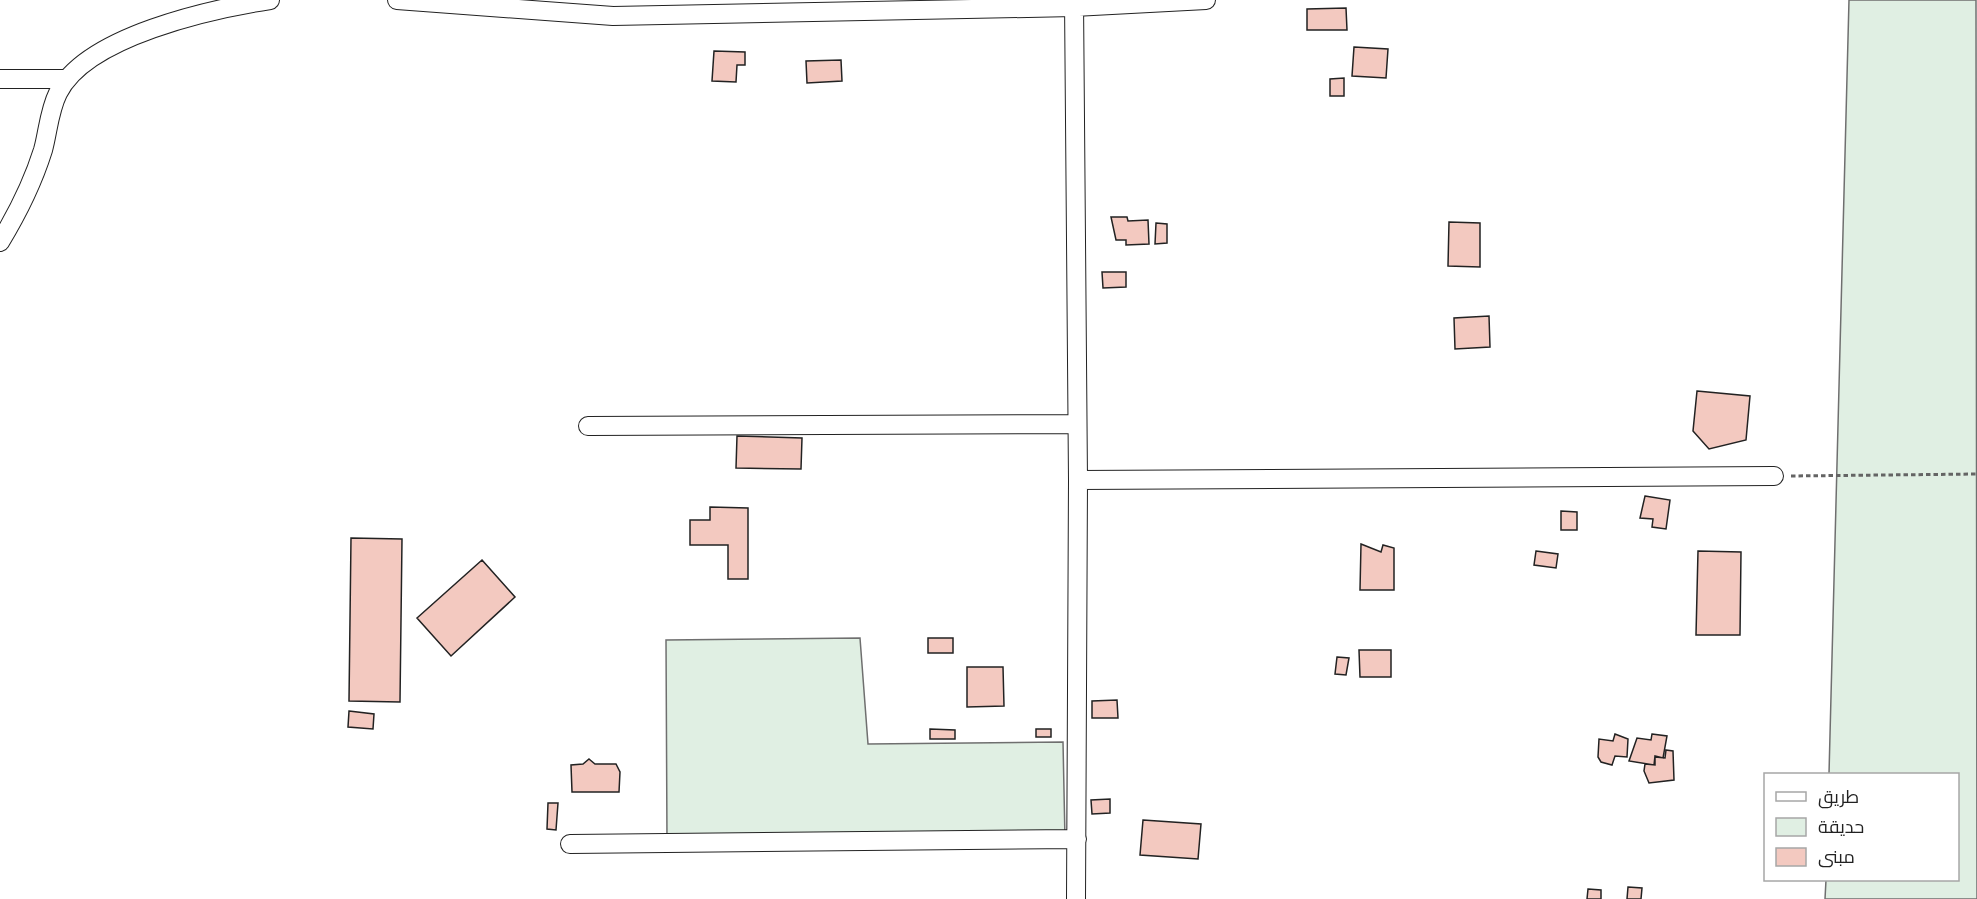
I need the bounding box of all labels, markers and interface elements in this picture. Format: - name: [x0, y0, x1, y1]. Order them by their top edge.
- legend: [1764, 773, 1959, 881]
- text: طريق: [1818, 784, 1859, 809]
- text: حديقة: [1818, 814, 1864, 839]
- text: مبنى: [1818, 844, 1855, 869]

